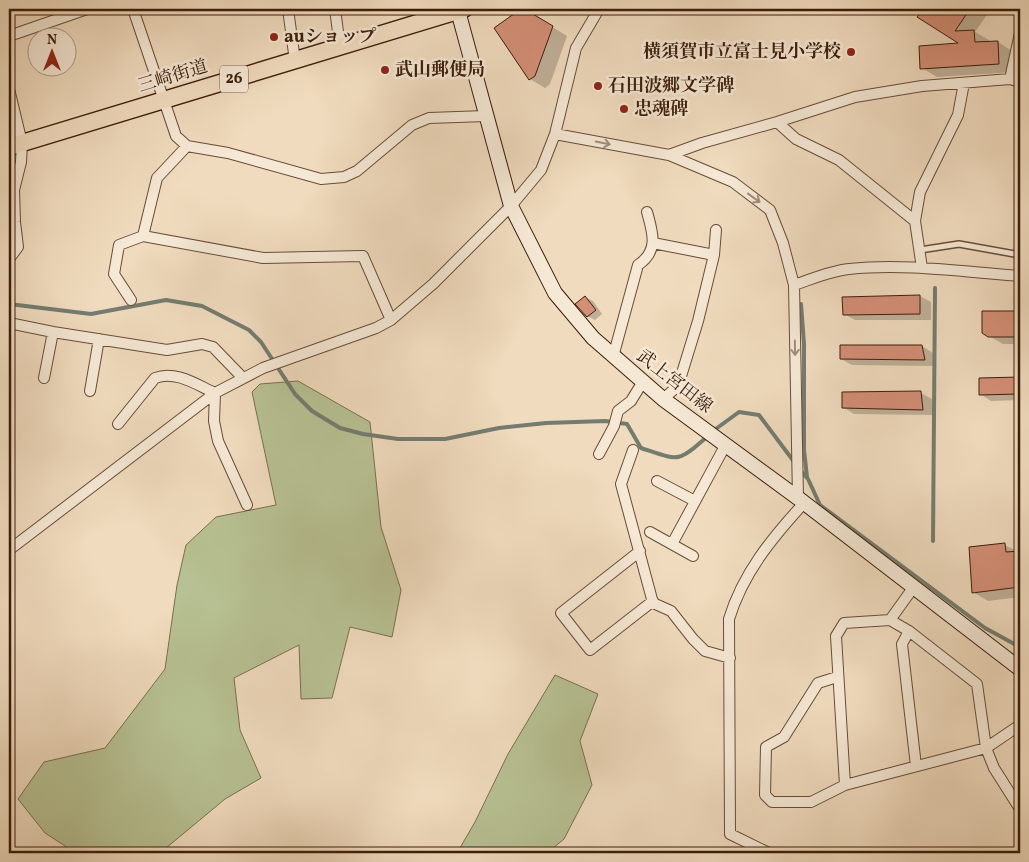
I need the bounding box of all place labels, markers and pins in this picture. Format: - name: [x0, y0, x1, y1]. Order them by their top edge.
- place label: auショップ: [284, 25, 376, 50]
- marker: auショップ: [268, 31, 280, 43]
- place label: 横須賀市立富士見小学校: [643, 40, 841, 65]
- marker: 横須賀市立富士見小学校: [845, 46, 857, 58]
- place label: 武山郵便局: [395, 58, 485, 83]
- marker: 武山郵便局: [379, 64, 391, 76]
- place label: 石田波郷文学碑: [608, 74, 734, 99]
- marker: 石田波郷文学碑: [592, 80, 604, 92]
- place label: 忠魂碑: [634, 97, 688, 122]
- marker: 忠魂碑: [618, 103, 630, 115]

